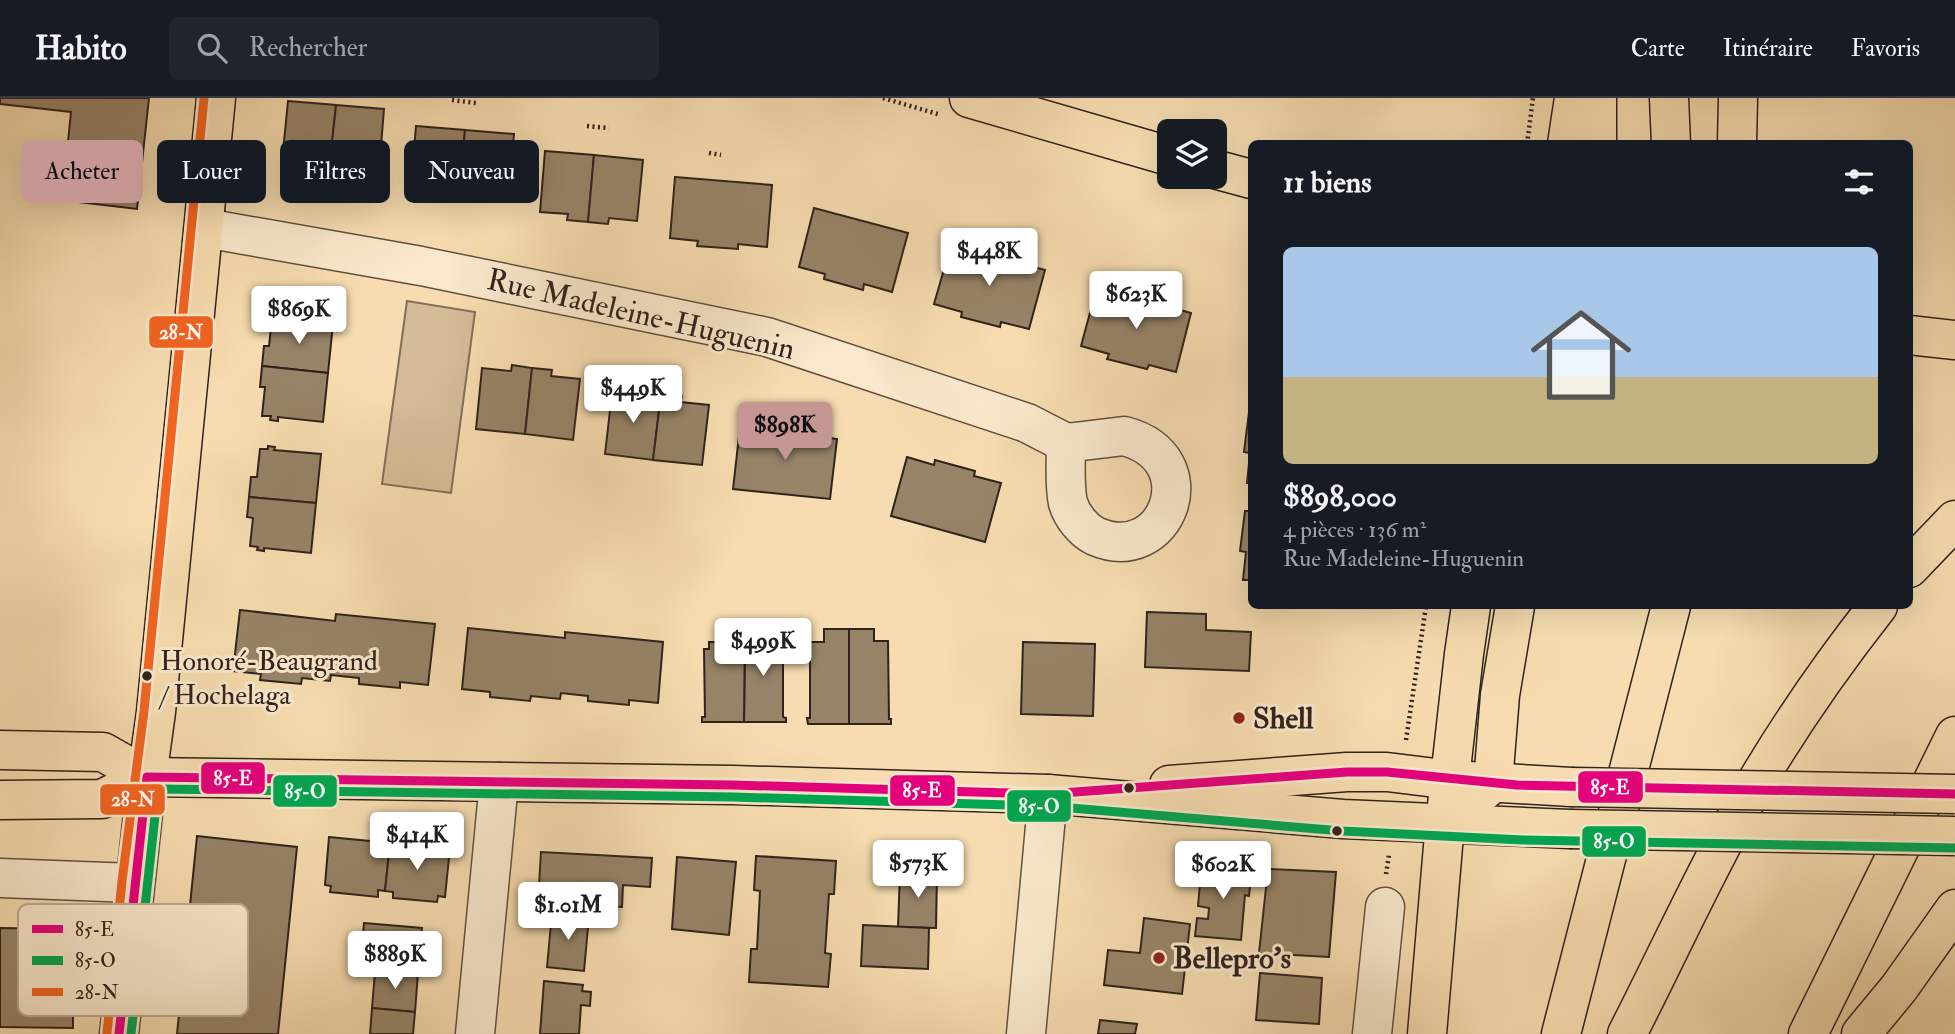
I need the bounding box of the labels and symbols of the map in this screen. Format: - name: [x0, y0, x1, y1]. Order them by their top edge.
- pin: $448K: [940, 228, 1038, 288]
- street label: Rue Madeleine-Huguenin: [483, 261, 798, 368]
- pin: $623K: [1087, 272, 1185, 331]
- pin: $869K: [250, 286, 348, 346]
- line badge: 28-N: [148, 315, 214, 349]
- text: 28-N: [159, 321, 204, 345]
- pin: $449K: [584, 366, 682, 425]
- pin: $898K: [736, 402, 834, 462]
- pin: $499K: [714, 618, 812, 678]
- place label: Honoré-Beaugrand / Hochelaga: [158, 644, 378, 713]
- marker: Honoré-Beaugrand / Hochelaga: [140, 669, 154, 683]
- place label: Shell: [1253, 700, 1314, 737]
- marker: Shell: [1231, 710, 1247, 726]
- line badge: 85-E: [200, 761, 266, 795]
- text: 85-E: [214, 767, 253, 791]
- line badge: 85-E: [1577, 770, 1644, 804]
- line badge: 85-O: [272, 774, 338, 808]
- line badge: 85-E: [889, 774, 956, 807]
- text: 85-E: [1591, 776, 1630, 800]
- text: 85-E: [903, 779, 942, 803]
- text: 85-O: [285, 780, 325, 804]
- unlabelled marker: [1122, 781, 1136, 795]
- line badge: 28-N: [99, 783, 166, 816]
- text: 28-N: [111, 788, 156, 812]
- line badge: 85-O: [1006, 789, 1072, 823]
- text: 85-O: [1019, 795, 1059, 819]
- pin: $414K: [368, 812, 466, 872]
- unlabelled marker: [1330, 824, 1344, 838]
- line badge: 85-O: [1581, 825, 1647, 858]
- text: 85-O: [1594, 830, 1634, 854]
- pin: $573K: [869, 840, 967, 900]
- pin: $602K: [1174, 842, 1272, 901]
- pin: $1.01M: [511, 882, 625, 942]
- legend: [18, 904, 248, 1016]
- text: 85-E: [75, 918, 114, 942]
- pin: $889K: [346, 932, 444, 991]
- place label: Bellepro's: [1173, 940, 1291, 977]
- text: 85-O: [75, 949, 116, 973]
- marker: Bellepro's: [1151, 950, 1167, 966]
- text: 28-N: [75, 981, 119, 1005]

